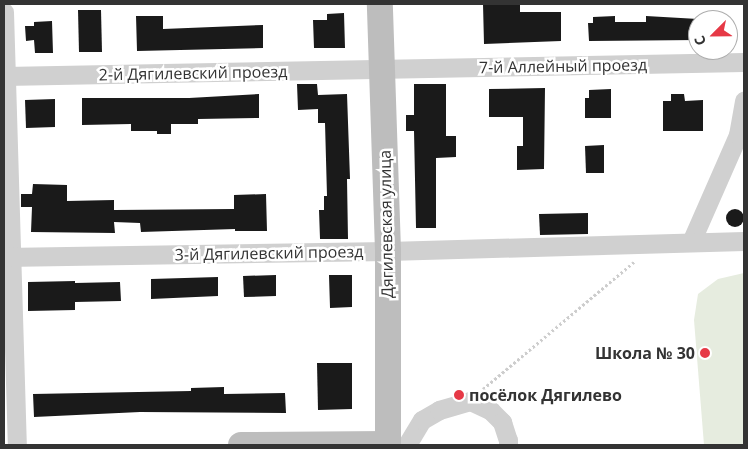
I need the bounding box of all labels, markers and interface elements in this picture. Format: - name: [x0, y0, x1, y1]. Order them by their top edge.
- north arrow: [688, 10, 738, 60]
- text: С: [689, 33, 710, 48]
- street label: 7-й Аллейный проезд: [479, 55, 647, 77]
- street label: 2-й Дягилевский проезд: [99, 62, 287, 84]
- street label: Дягилевская улица: [375, 150, 397, 298]
- street label: 3-й Дягилевский проезд: [175, 242, 363, 264]
- place label: Школа № 30: [595, 343, 695, 363]
- marker: Школа № 30: [699, 347, 711, 359]
- place label: посёлок Дягилево: [469, 385, 622, 405]
- marker: посёлок Дягилево: [453, 389, 465, 401]

